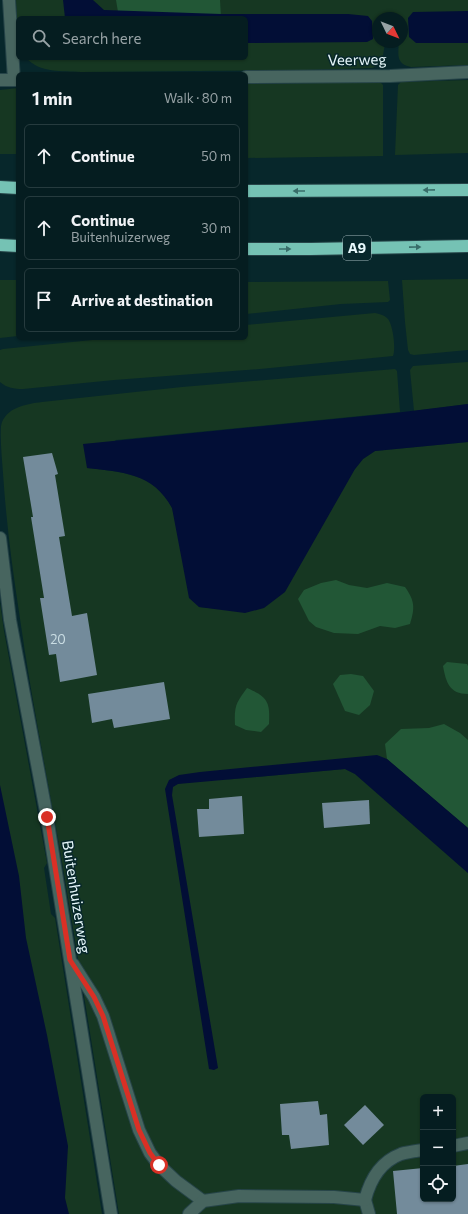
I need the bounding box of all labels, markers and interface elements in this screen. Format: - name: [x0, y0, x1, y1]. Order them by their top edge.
- north arrow: [372, 12, 408, 48]
- search box: [16, 16, 248, 60]
- icon: search: [30, 27, 52, 49]
- text: Search here: [62, 29, 141, 47]
- street label: Veerweg: [327, 49, 387, 69]
- text: 1 min: [32, 88, 72, 109]
- text: Walk · 80 m: [164, 90, 232, 106]
- icon: ahead: [33, 145, 55, 167]
- text: Continue: [71, 147, 135, 165]
- text: 50 m: [201, 148, 231, 164]
- one-way arrow: [422, 187, 435, 193]
- one-way arrow: [292, 188, 305, 194]
- text: Continue: [71, 211, 135, 229]
- icon: ahead: [33, 217, 55, 239]
- text: 30 m: [201, 220, 231, 236]
- text: Buitenhuizerweg: [71, 229, 170, 245]
- road number: A9: [343, 236, 371, 260]
- one-way arrow: [409, 244, 422, 250]
- one-way arrow: [279, 246, 292, 252]
- icon: arrive: [33, 289, 55, 311]
- text: Arrive at destination: [71, 291, 213, 309]
- house number: 20: [50, 631, 66, 647]
- route end: [38, 808, 56, 826]
- street label: Buitenhuizerweg: [59, 839, 95, 955]
- map controls: [420, 1094, 456, 1202]
- button: +: [420, 1094, 456, 1130]
- button: −: [420, 1130, 456, 1166]
- route start: [150, 1156, 168, 1174]
- button: locate: [420, 1166, 456, 1202]

